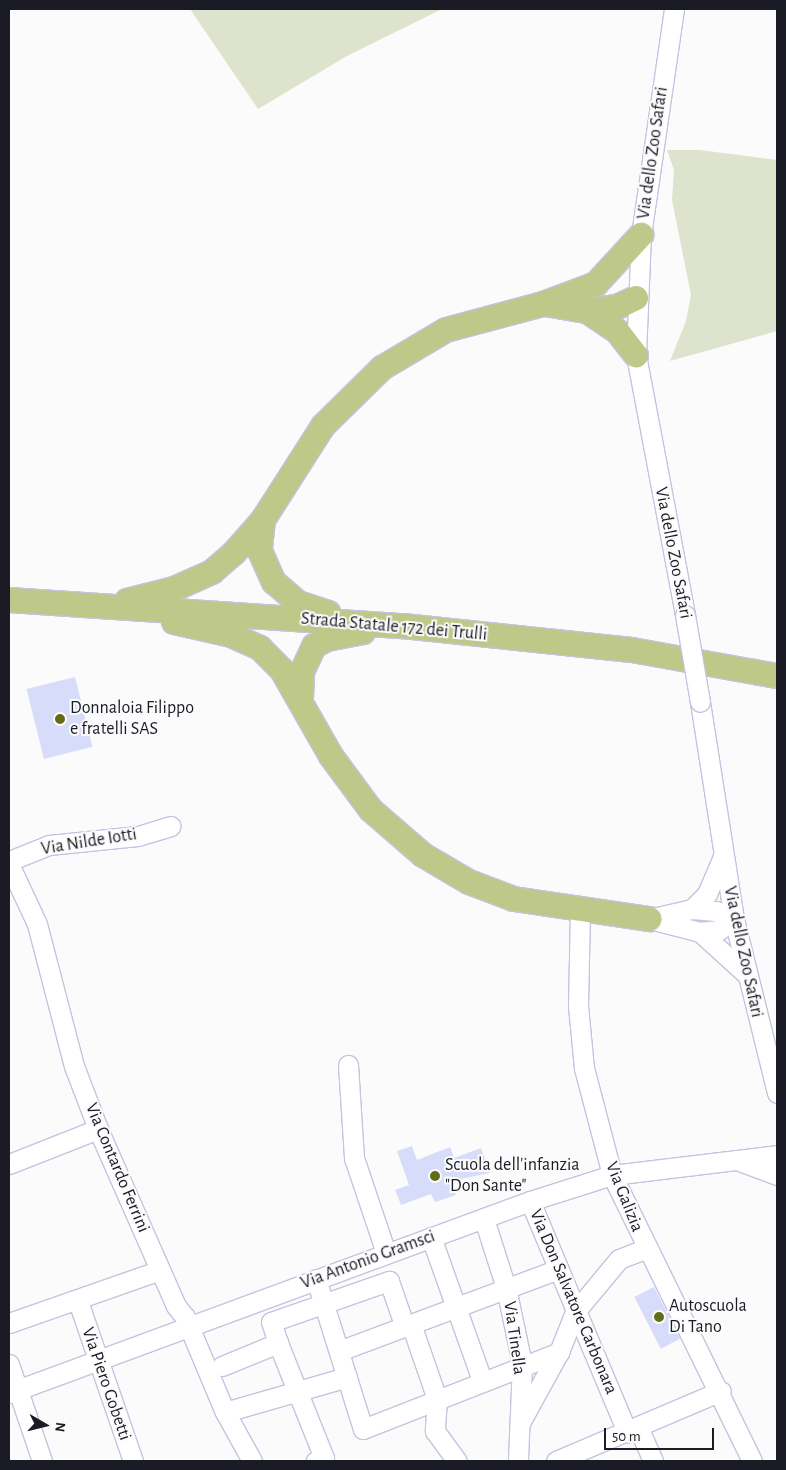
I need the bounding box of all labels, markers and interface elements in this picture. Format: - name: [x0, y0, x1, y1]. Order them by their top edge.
- street label: Via dello Zoo Safari: [633, 85, 673, 221]
- street label: Via dello Zoo Safari: [650, 485, 696, 621]
- street label: Strada Statale 172 dei Trulli: [300, 608, 488, 646]
- place label: Donnaloia Filippo e fratelli SAS: [70, 698, 194, 741]
- marker: Donnaloia Filippo e fratelli SAS: [54, 713, 66, 725]
- street label: Via Nilde Iotti: [40, 824, 138, 860]
- street label: Via dello Zoo Safari: [719, 884, 767, 1020]
- street label: Via Contardo Ferrini: [80, 1100, 154, 1236]
- place label: Scuola dell'infanzia "Don Sante": [445, 1155, 580, 1198]
- street label: Via Galizia: [600, 1159, 648, 1235]
- marker: Scuola dell'infanzia "Don Sante": [429, 1170, 441, 1182]
- street label: Via Don Salvatore Carbonara: [524, 1206, 622, 1398]
- street label: Via Antonio Gramsci: [298, 1226, 438, 1294]
- place label: Autoscuola Di Tano: [669, 1296, 747, 1338]
- street label: Via Tinella: [498, 1300, 530, 1376]
- marker: Autoscuola Di Tano: [653, 1311, 665, 1323]
- street label: Via Piero Gobetti: [77, 1325, 135, 1443]
- north arrow: [20, 1400, 70, 1450]
- scale bar: [606, 1418, 716, 1450]
- text: N: [52, 1421, 67, 1433]
- text: 50 m: [612, 1429, 641, 1444]

